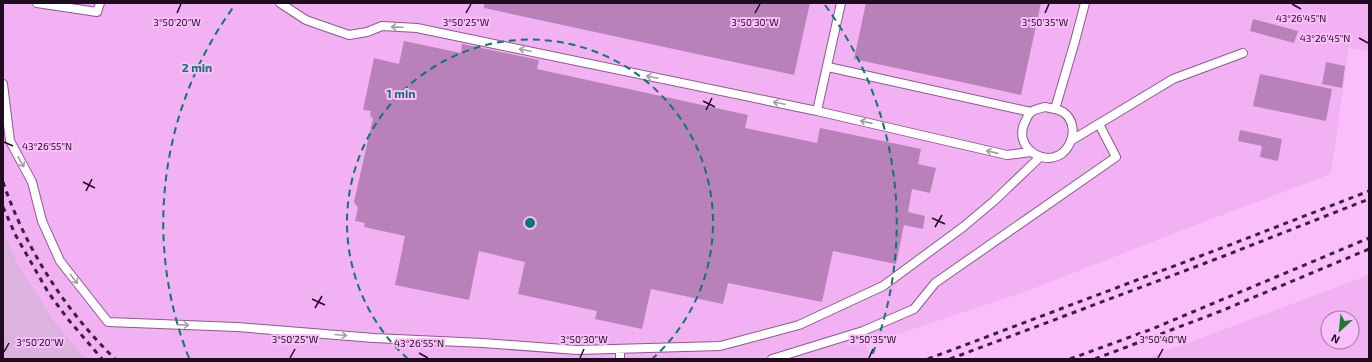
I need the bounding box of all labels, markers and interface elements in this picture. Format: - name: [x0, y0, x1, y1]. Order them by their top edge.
- text: 43°26'45"N: [1276, 12, 1326, 24]
- text: 3°50'20"W: [153, 16, 201, 28]
- text: 3°50'25"W: [443, 16, 490, 28]
- text: 3°50'30"W: [731, 16, 779, 28]
- text: 3°50'35"W: [1022, 16, 1069, 28]
- one-way arrow: [391, 23, 404, 31]
- text: 43°26'45"N: [1300, 32, 1350, 44]
- one-way arrow: [518, 46, 531, 54]
- text: 2 min: [182, 60, 212, 74]
- one-way arrow: [646, 72, 659, 80]
- text: 1 min: [387, 86, 415, 100]
- one-way arrow: [773, 99, 786, 107]
- one-way arrow: [860, 118, 873, 126]
- text: 43°26'55"N: [22, 140, 72, 152]
- one-way arrow: [986, 147, 999, 155]
- one-way arrow: [17, 155, 25, 167]
- centre of rings: [523, 216, 537, 230]
- one-way arrow: [70, 273, 78, 284]
- north arrow: [1320, 310, 1360, 350]
- one-way arrow: [176, 321, 189, 328]
- one-way arrow: [334, 332, 347, 339]
- text: N: [1329, 332, 1342, 347]
- text: 3°50'25"W: [272, 333, 319, 345]
- text: 3°50'30"W: [560, 333, 608, 345]
- text: 3°50'35"W: [850, 333, 897, 345]
- text: 3°50'40"W: [1139, 333, 1187, 345]
- text: 3°50'20"W: [16, 336, 64, 348]
- text: 43°26'55"N: [394, 337, 444, 349]

